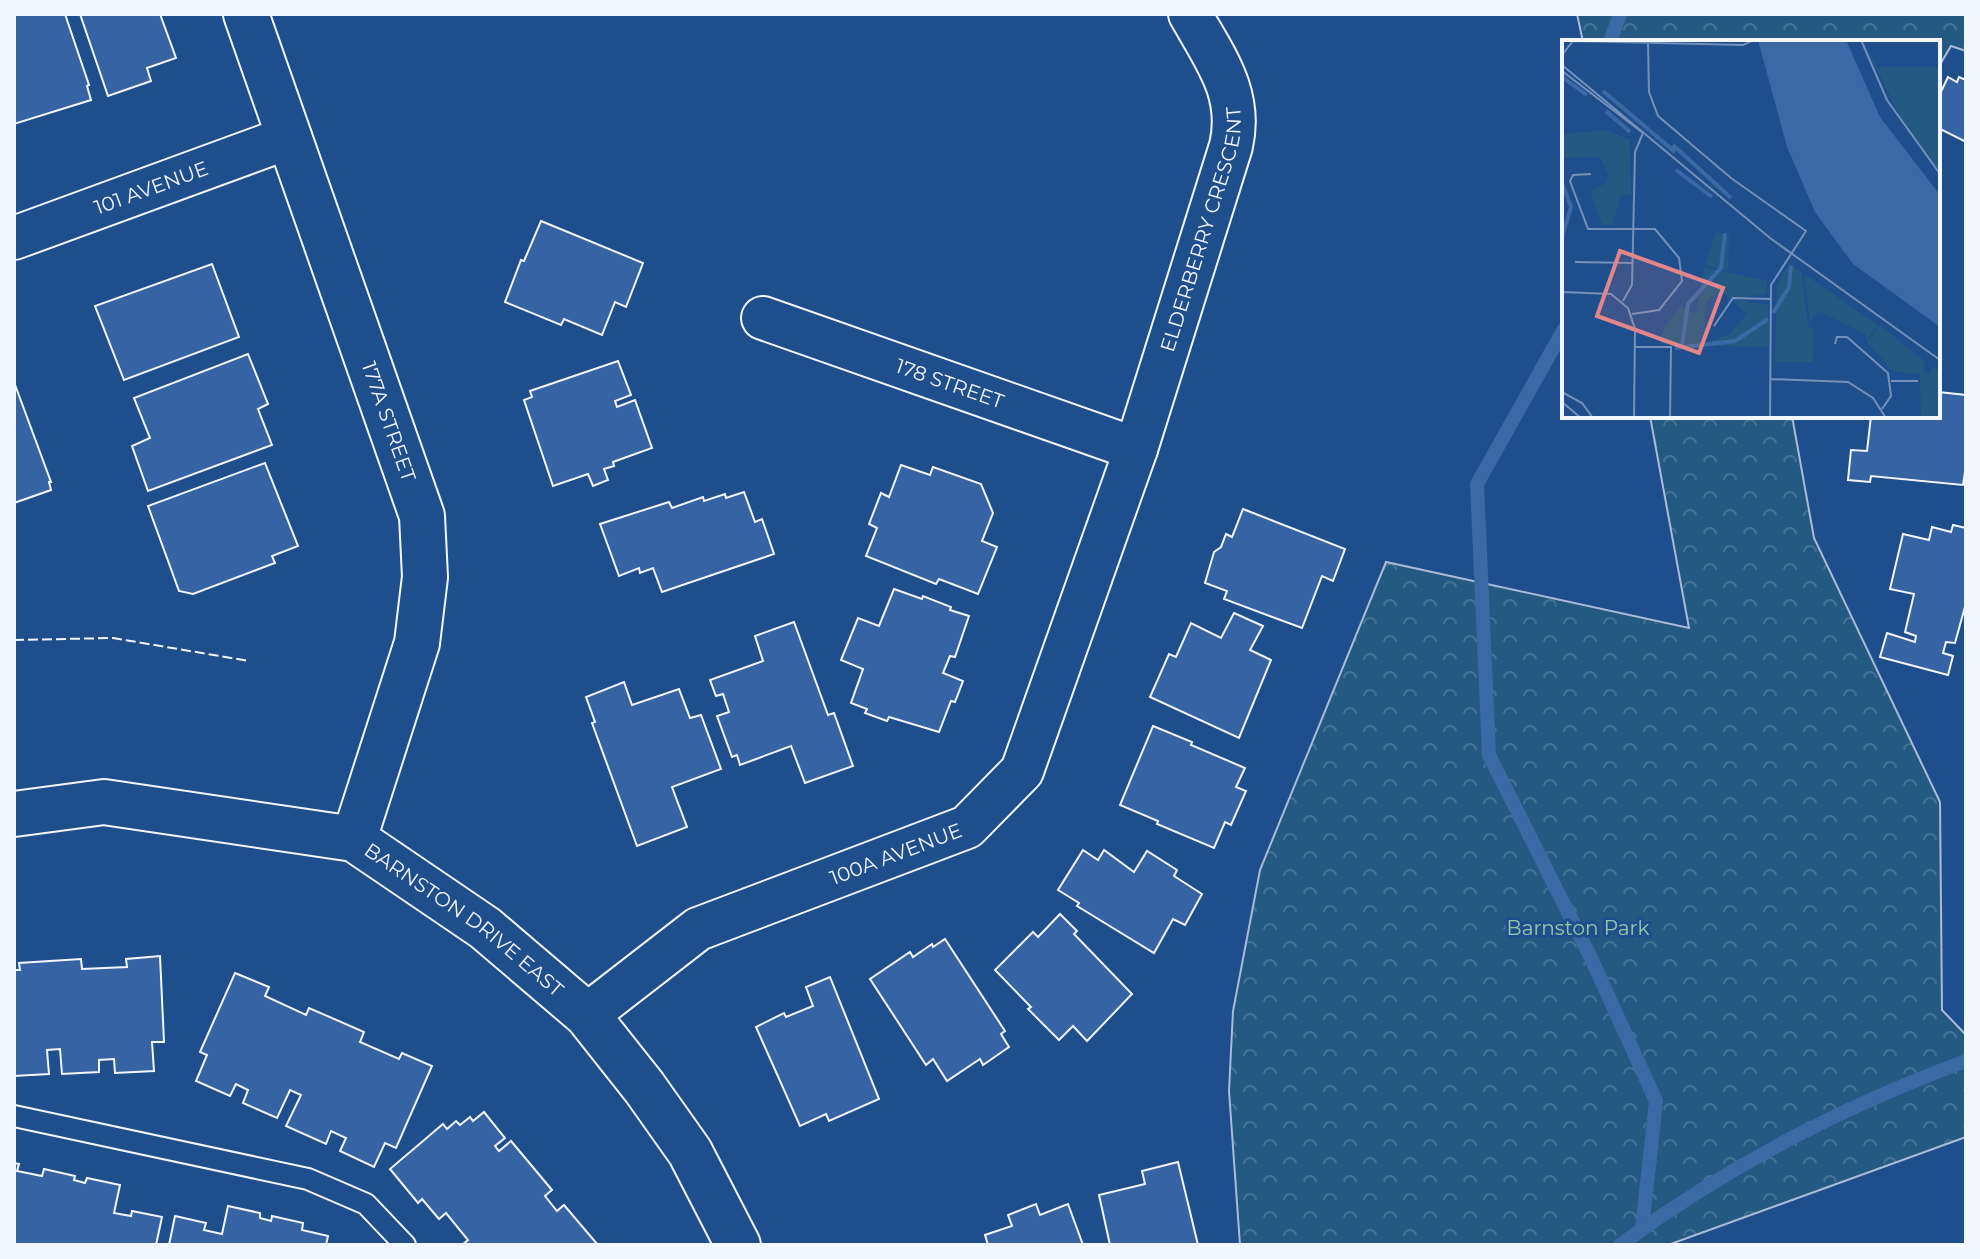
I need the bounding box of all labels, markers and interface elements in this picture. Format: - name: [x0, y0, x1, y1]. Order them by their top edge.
- inset map: [1562, 40, 1940, 418]
- street label: ELDERBERRY CRESCENT: [1155, 105, 1246, 355]
- street label: 101 AVENUE: [91, 156, 211, 220]
- street label: 178 STREET: [893, 354, 1008, 414]
- street label: 177A STREET: [357, 359, 421, 485]
- street label: 100A AVENUE: [826, 818, 965, 890]
- street label: BARNSTON DRIVE EAST: [360, 838, 569, 1002]
- park label: Barnston Park: [1507, 916, 1649, 940]

